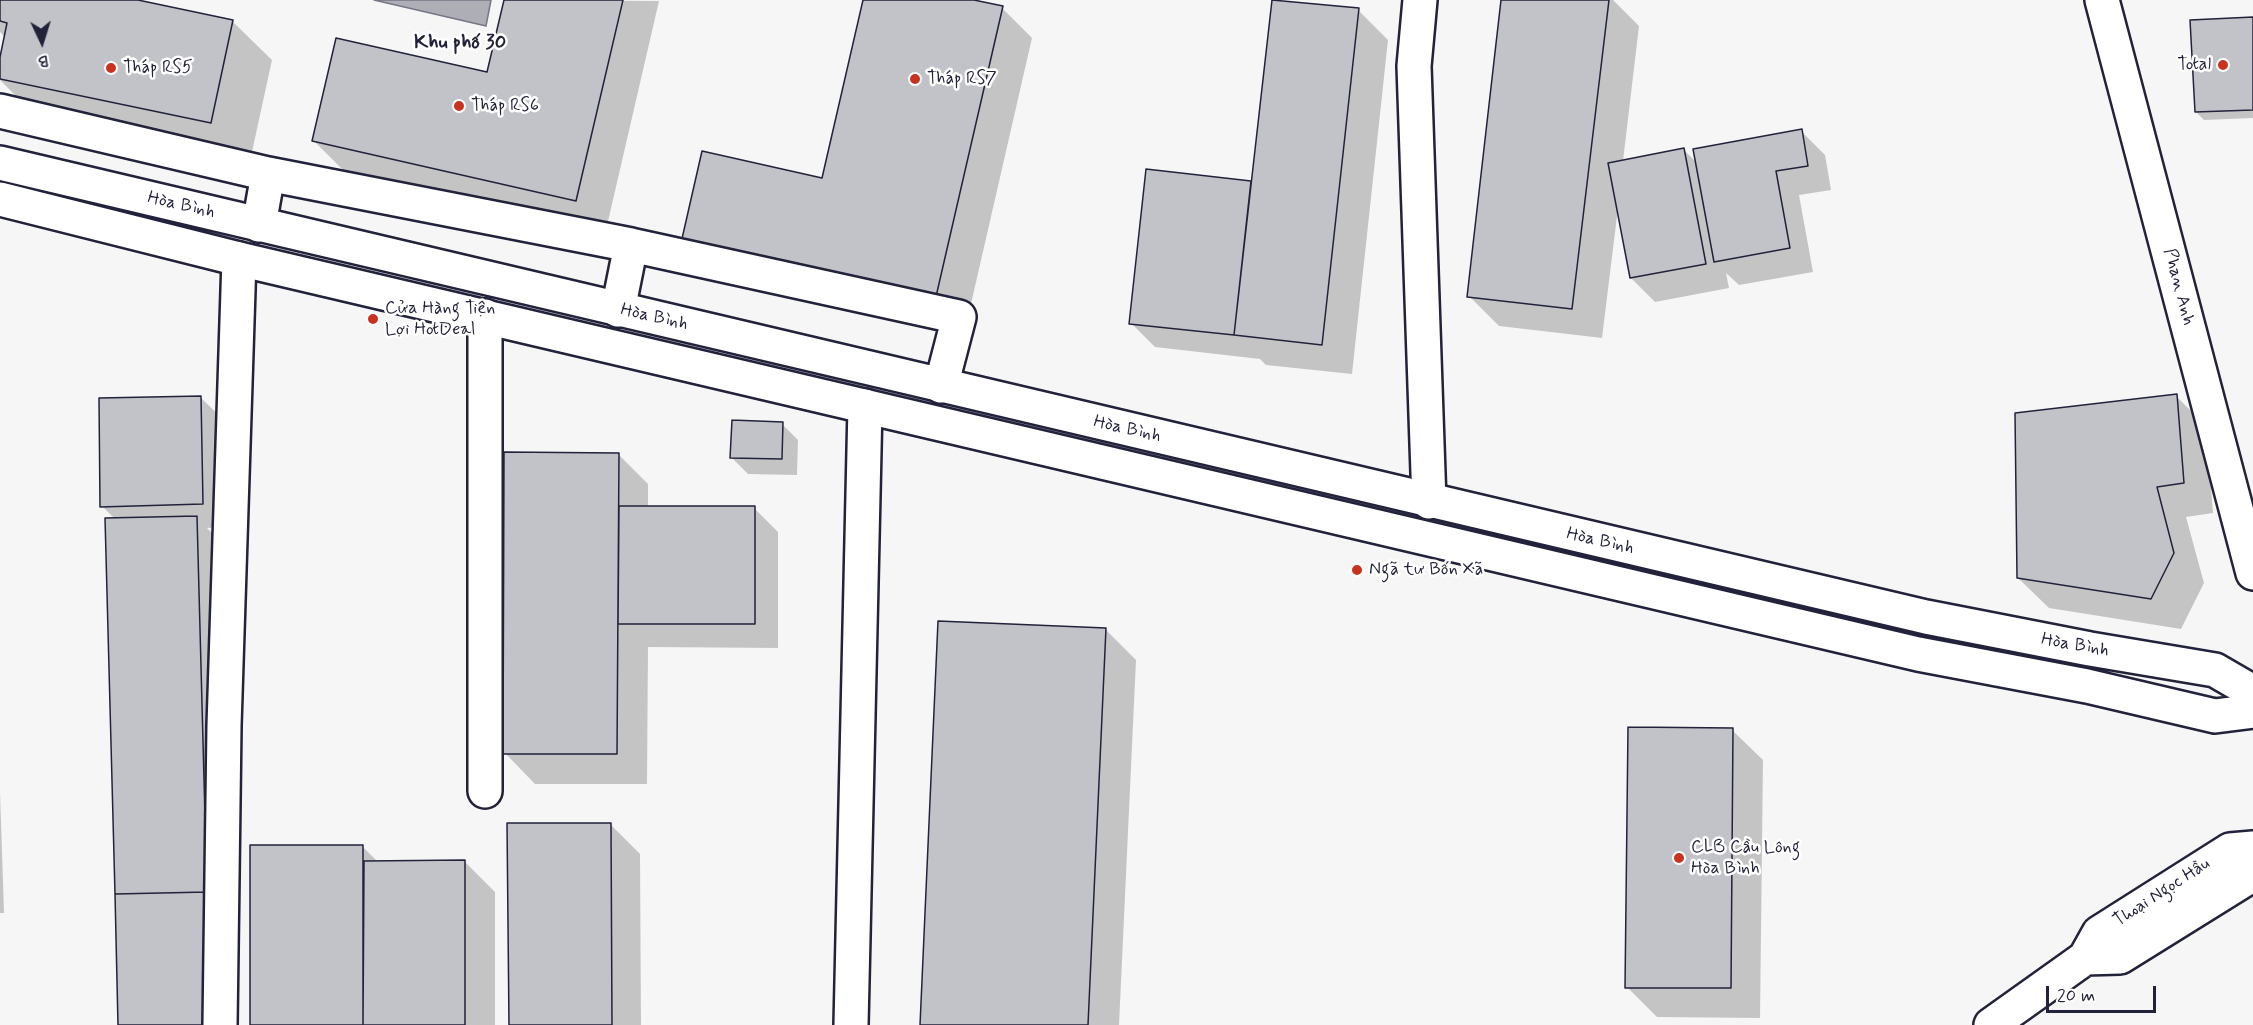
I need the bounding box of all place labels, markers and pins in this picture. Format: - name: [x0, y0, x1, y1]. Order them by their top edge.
- place label: Total: [2177, 54, 2211, 76]
- place label: Tháp RS5: [123, 57, 193, 79]
- marker: Total: [2216, 58, 2230, 72]
- marker: Tháp RS5: [104, 61, 118, 75]
- place label: Tháp RS7: [927, 68, 997, 90]
- marker: Tháp RS7: [908, 72, 922, 86]
- place label: Tháp RS6: [471, 95, 539, 117]
- marker: Tháp RS6: [452, 99, 466, 113]
- place label: Cửa Hàng Tiện Lợi HotDeal: [385, 298, 495, 340]
- marker: Cửa Hàng Tiện Lợi HotDeal: [366, 312, 380, 326]
- place label: Ngã tư Bốn Xã: [1369, 559, 1483, 581]
- marker: Ngã tư Bốn Xã: [1350, 563, 1364, 577]
- place label: CLB Cầu Lông Hòa Bình: [1691, 837, 1800, 880]
- marker: CLB Cầu Lông Hòa Bình: [1672, 851, 1686, 865]

